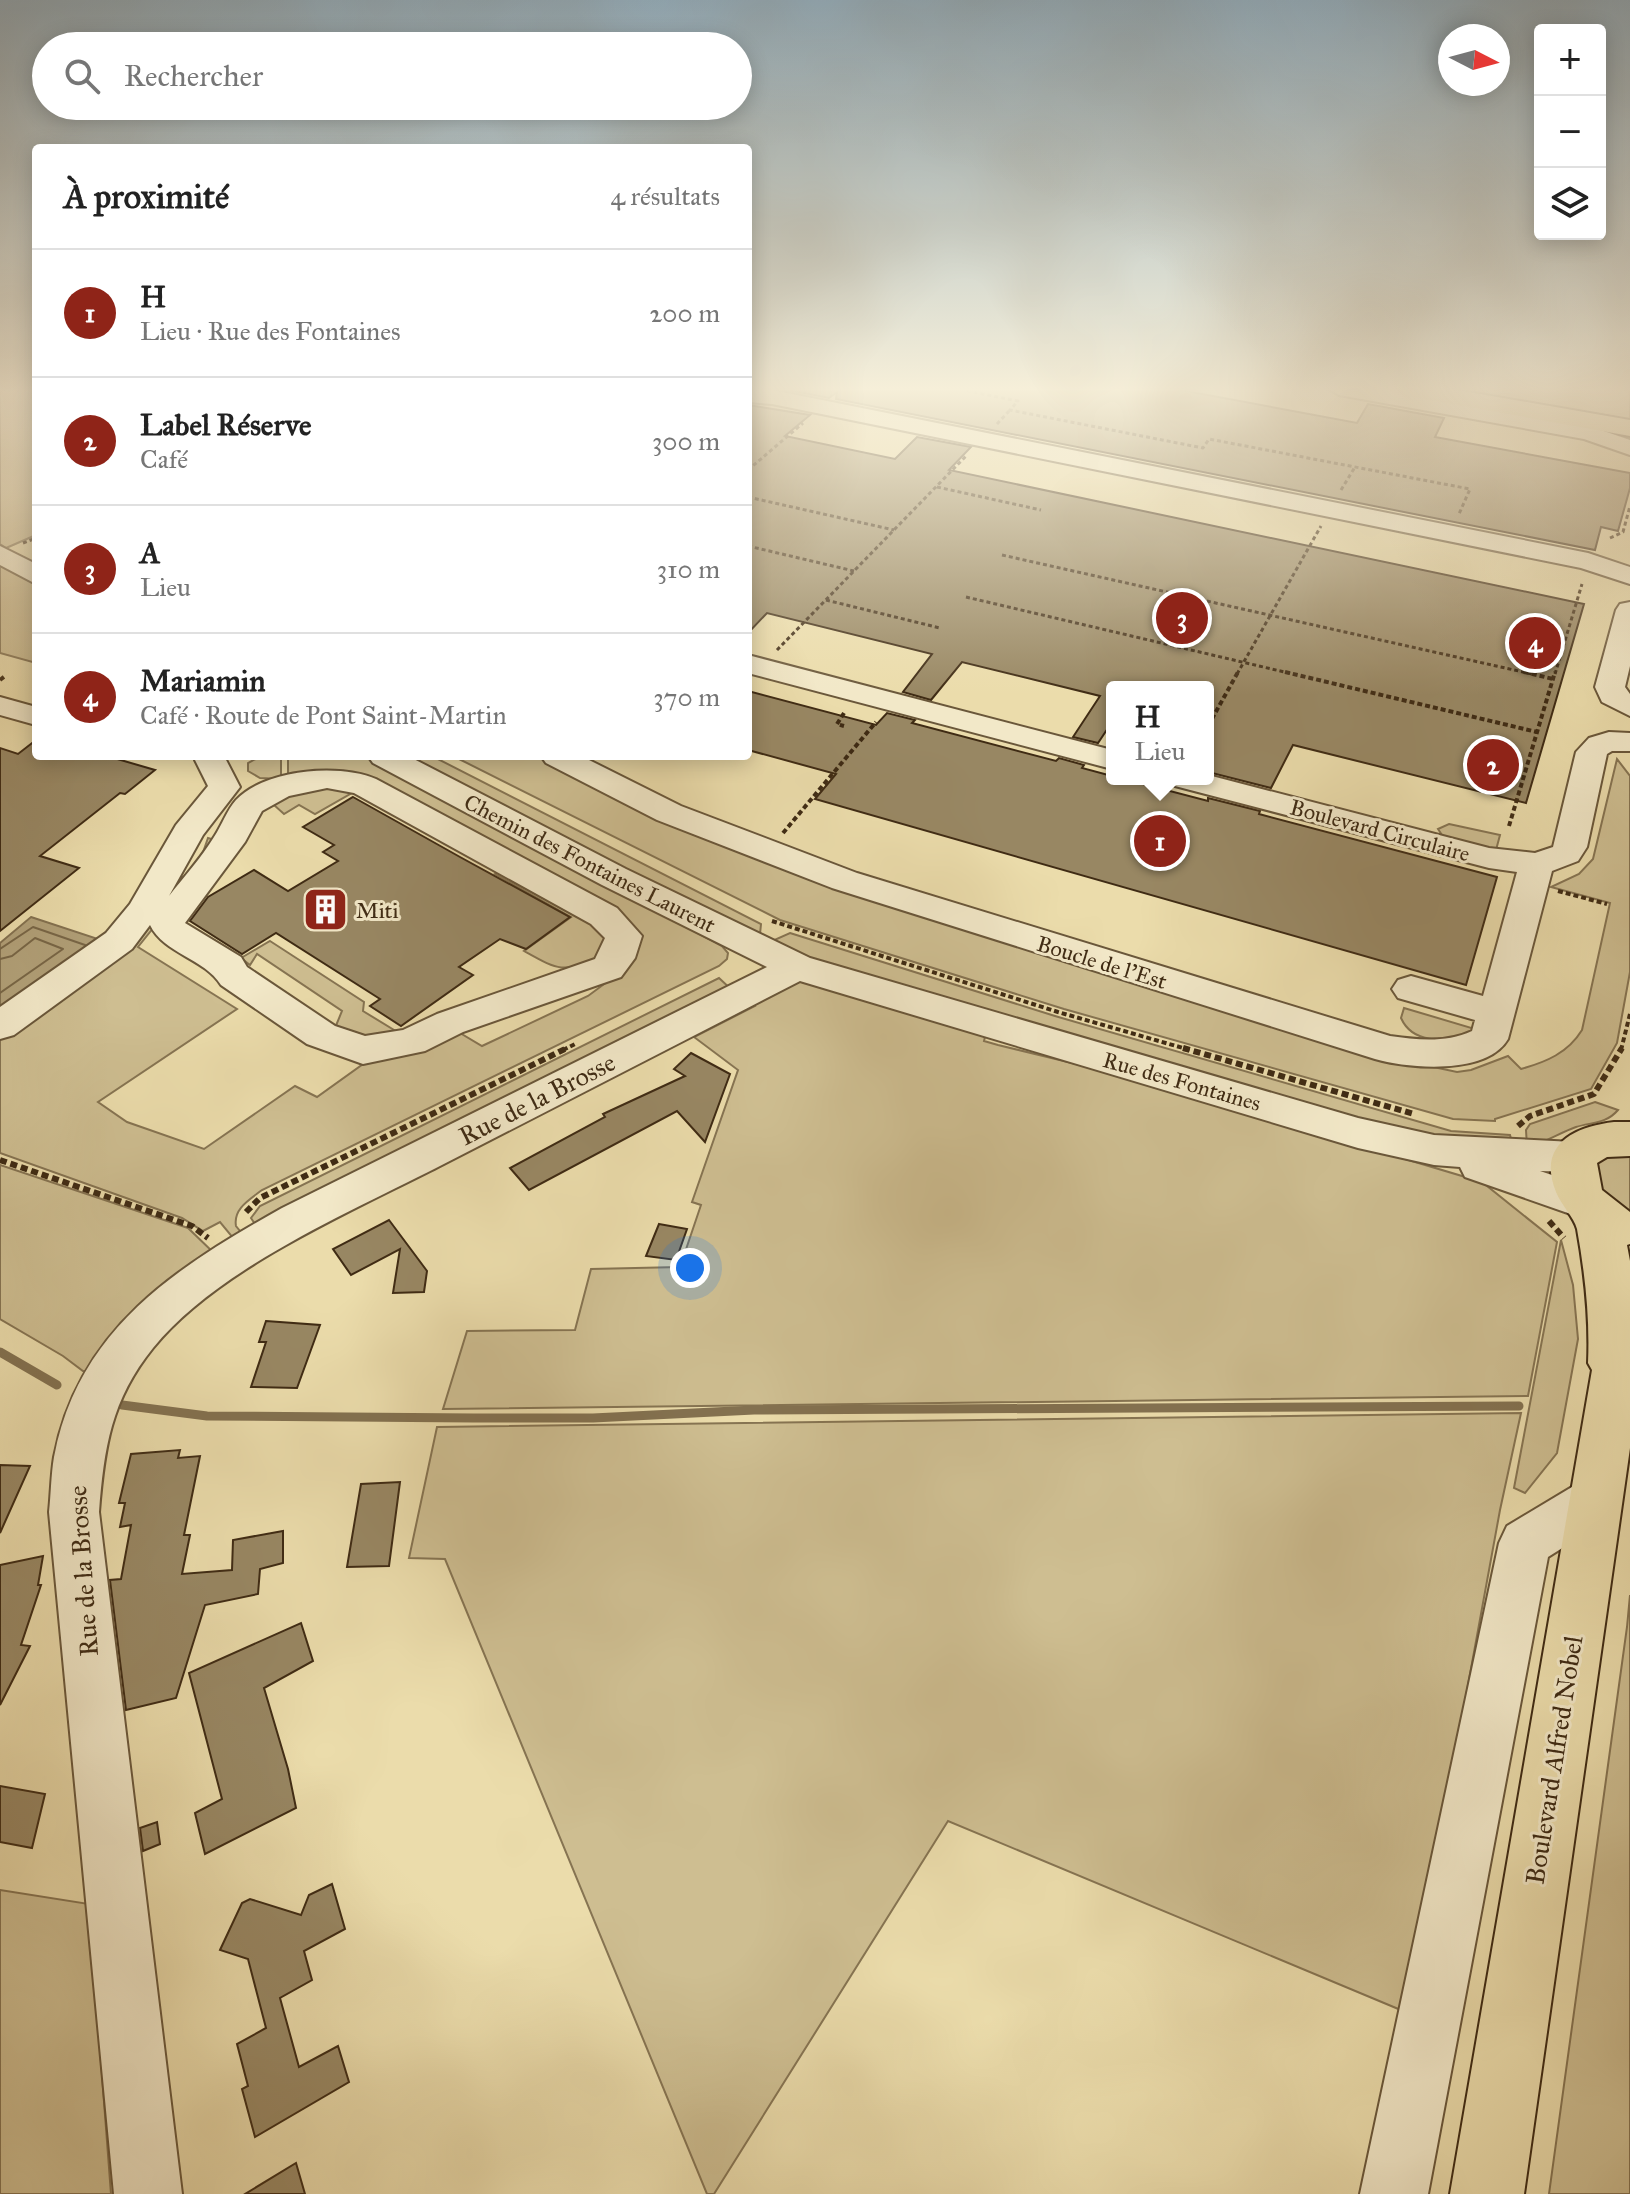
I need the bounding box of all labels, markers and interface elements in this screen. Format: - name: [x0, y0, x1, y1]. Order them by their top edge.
- north arrow: [1438, 24, 1510, 96]
- map controls: [1534, 24, 1606, 240]
- button: +: [1534, 24, 1606, 96]
- search box: [32, 32, 752, 120]
- icon: search: [60, 54, 104, 98]
- text: Rechercher: [124, 58, 263, 94]
- button: −: [1534, 96, 1606, 168]
- button: layers: [1534, 168, 1606, 240]
- text: À proximité: [64, 176, 229, 217]
- text: 4 résultats: [610, 180, 720, 212]
- text: H: [140, 279, 166, 315]
- text: 1: [85, 297, 95, 329]
- text: 200 m: [649, 297, 720, 329]
- text: Lieu · Rue des Fontaines: [140, 315, 400, 347]
- text: Label Réserve: [140, 407, 311, 443]
- text: 2: [84, 425, 96, 457]
- text: 300 m: [652, 425, 720, 457]
- text: Café: [140, 443, 188, 475]
- text: A: [140, 535, 160, 571]
- text: 3: [85, 553, 95, 585]
- text: 310 m: [657, 553, 720, 585]
- text: Lieu: [140, 571, 191, 603]
- pin: 3: [1156, 588, 1208, 648]
- pin: 4: [1509, 613, 1561, 673]
- text: Mariamin: [140, 663, 265, 699]
- text: 4: [83, 681, 97, 713]
- text: 370 m: [653, 681, 720, 713]
- popup: [1106, 681, 1214, 785]
- text: Café · Route de Pont Saint-Martin: [140, 699, 506, 731]
- text: H: [1135, 699, 1161, 735]
- text: Lieu: [1135, 735, 1185, 767]
- pin: 2: [1467, 735, 1519, 795]
- street label: Chemin des Fontaines Laurent: [460, 788, 720, 939]
- street label: Boulevard Circulaire: [1287, 794, 1473, 867]
- pin: 1: [1134, 811, 1186, 871]
- building icon: Miti: [301, 886, 349, 934]
- place label: Miti: [356, 897, 398, 924]
- street label: Boucle de l'Est: [1034, 930, 1170, 995]
- street label: Rue de la Brosse: [453, 1046, 621, 1152]
- street label: Rue des Fontaines: [1100, 1046, 1264, 1117]
- your location: [670, 1248, 710, 1288]
- street label: Rue de la Brosse: [61, 1484, 105, 1658]
- street label: Boulevard Alfred Nobel: [1519, 1633, 1589, 1887]

